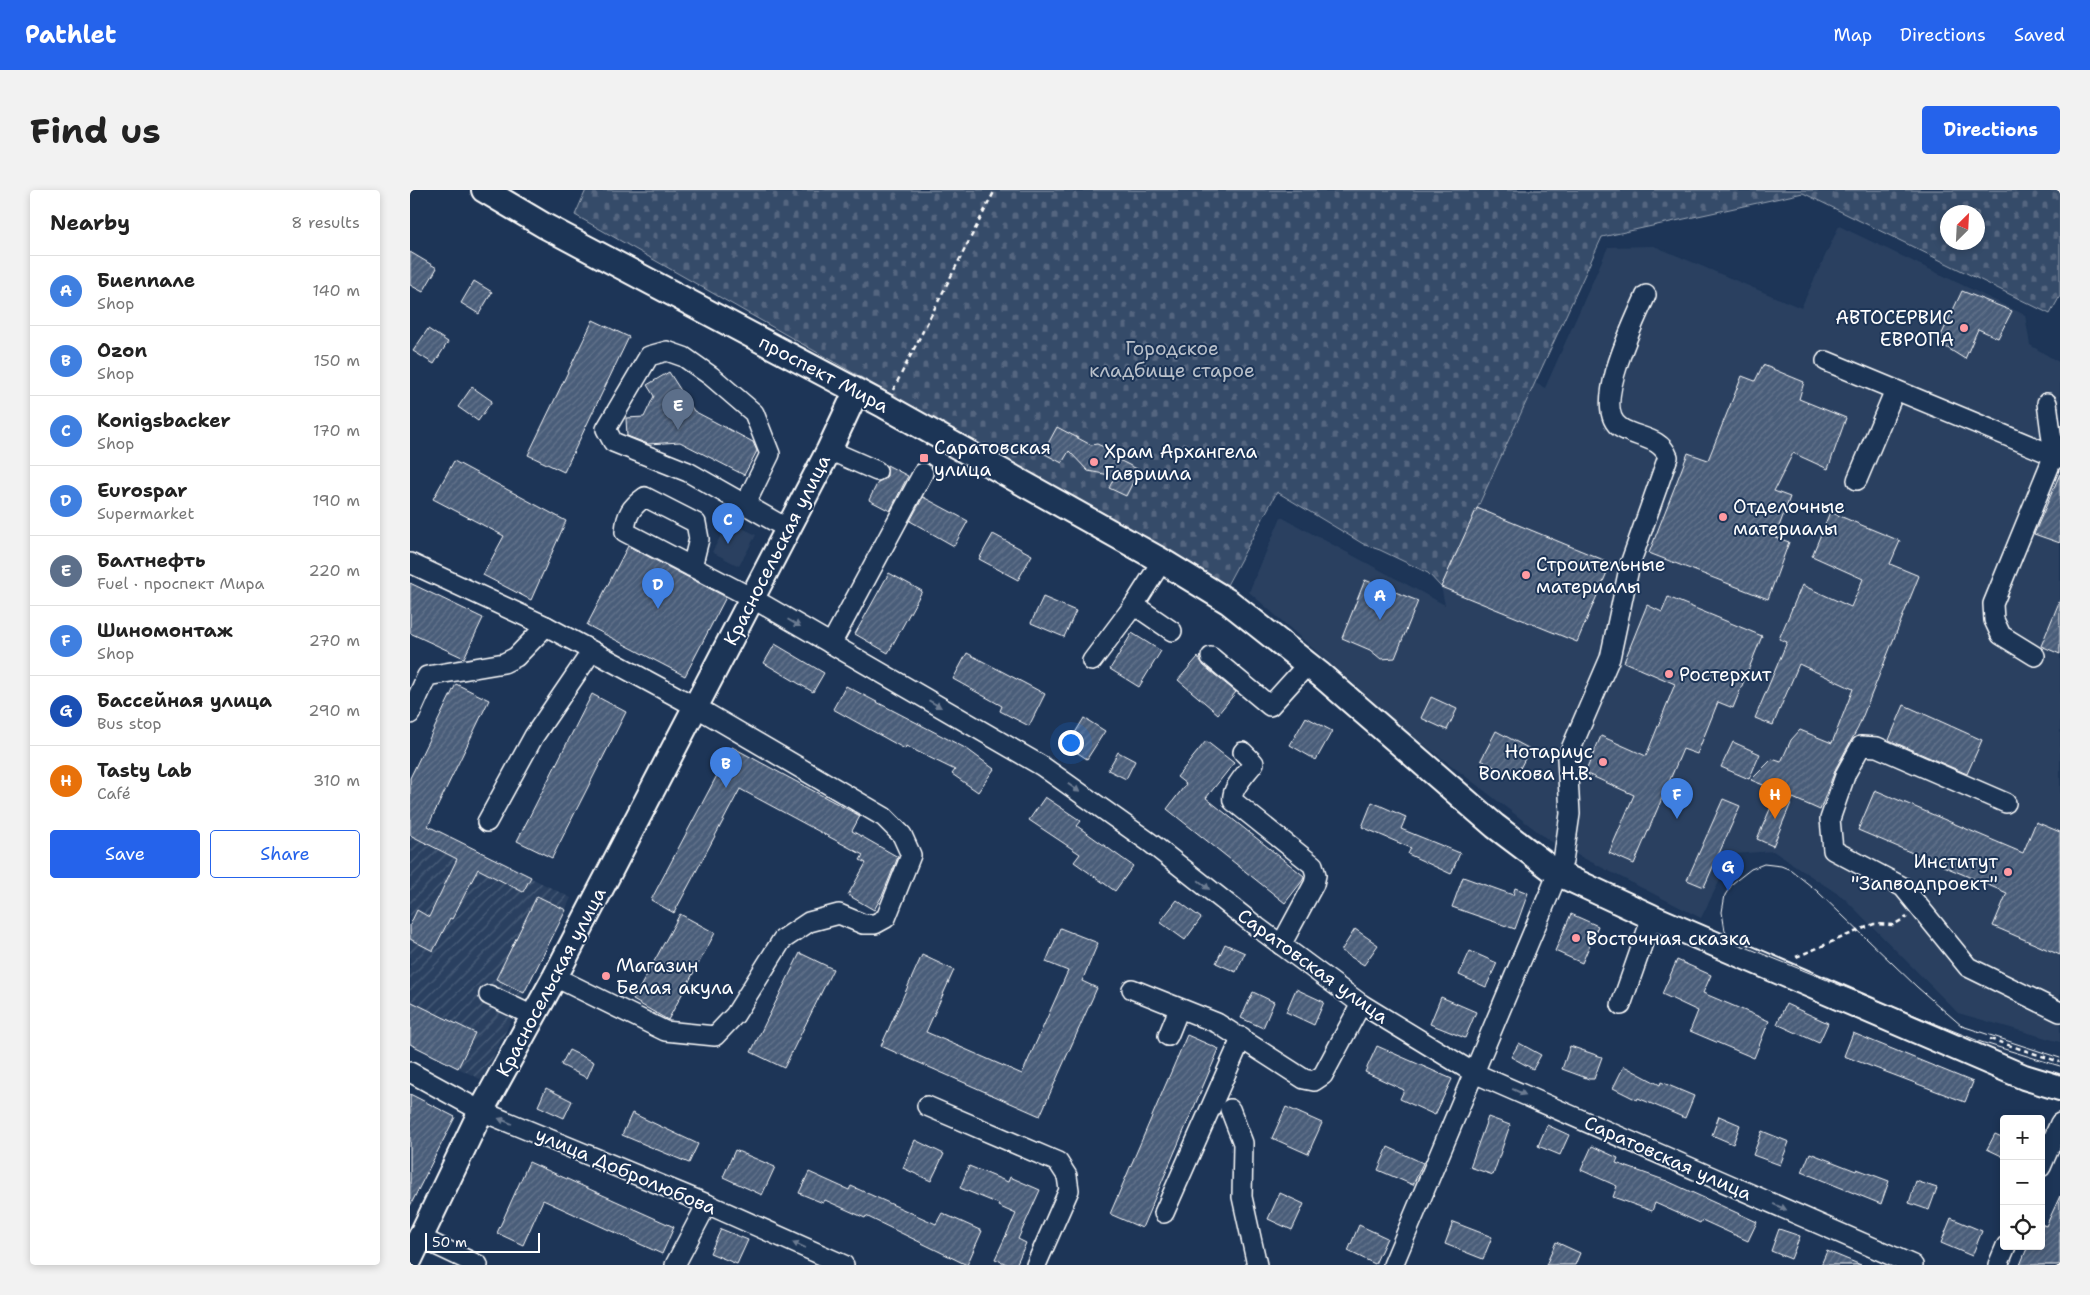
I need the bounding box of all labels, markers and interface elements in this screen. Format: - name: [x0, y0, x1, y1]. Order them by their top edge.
- text: Pathlet: [25, 19, 116, 51]
- text: Map: [1834, 23, 1872, 47]
- text: Directions: [1900, 23, 1986, 47]
- text: Saved: [2014, 23, 2065, 47]
- button: Directions: [1922, 106, 2060, 154]
- text: Find us: [30, 107, 161, 154]
- north arrow: [1940, 205, 1985, 250]
- text: Nearby: [50, 209, 130, 237]
- text: 8 results: [291, 212, 360, 233]
- text: Биеnnале: [97, 268, 195, 293]
- text: A: [60, 280, 72, 301]
- text: 140 m: [313, 280, 360, 301]
- text: Shop: [97, 293, 134, 314]
- place label: АВТОСЕРВИС ЕВРОПА: [1835, 305, 1954, 352]
- marker: АВТОСЕРВИС ЕВРОПА: [1958, 322, 1970, 334]
- street label: проспект Мира: [755, 329, 893, 419]
- park label: Городское кладбище старое: [1089, 336, 1255, 383]
- text: Ozon: [97, 338, 147, 363]
- text: B: [61, 350, 71, 371]
- text: 150 m: [313, 350, 360, 371]
- text: Shop: [97, 363, 134, 384]
- pin: E: [662, 389, 694, 430]
- text: Konigsbacker: [97, 408, 231, 433]
- text: C: [61, 420, 71, 441]
- text: 170 m: [313, 420, 360, 441]
- text: Shop: [97, 433, 134, 454]
- place label: Саратовская улица: [934, 435, 1051, 482]
- place label: Храм Архангела Гавриила: [1104, 439, 1258, 486]
- street label: Красносельская улица: [718, 450, 836, 650]
- marker: Саратовская улица: [918, 452, 930, 464]
- marker: Храм Архангела Гавриила: [1088, 456, 1100, 468]
- text: Eurospar: [97, 478, 187, 503]
- text: D: [60, 490, 72, 511]
- text: 190 m: [313, 490, 360, 511]
- place label: Отделочные материалы: [1733, 494, 1845, 541]
- text: Supermarket: [97, 503, 194, 524]
- pin: C: [712, 503, 744, 544]
- marker: Отделочные материалы: [1717, 511, 1729, 523]
- text: Балтнефть: [97, 548, 205, 573]
- place label: Строительные материалы: [1536, 552, 1666, 599]
- text: E: [61, 560, 71, 581]
- text: 220 m: [308, 560, 360, 581]
- pin: D: [642, 568, 674, 609]
- marker: Строительные материалы: [1520, 569, 1532, 581]
- text: Fuel · проспект Мира: [97, 573, 264, 594]
- pin: A: [1364, 579, 1396, 620]
- text: Шиномонтаж: [97, 618, 233, 643]
- one-way arrow: [788, 618, 801, 627]
- text: F: [61, 630, 71, 651]
- text: 270 m: [309, 630, 360, 651]
- text: Shop: [97, 643, 134, 664]
- place label: Ростерхит: [1679, 662, 1772, 687]
- marker: Ростерхит: [1663, 668, 1675, 680]
- text: Бассейная улица: [97, 688, 272, 713]
- text: G: [60, 700, 72, 721]
- text: 290 m: [308, 700, 360, 721]
- one-way arrow: [929, 700, 942, 709]
- text: Bus stop: [97, 713, 162, 734]
- your location: [1058, 730, 1084, 756]
- place label: Нотариус Волкова Н.В.: [1478, 739, 1593, 786]
- pin: B: [710, 747, 742, 788]
- marker: Нотариус Волкова Н.В.: [1597, 756, 1609, 768]
- text: Tasty Lab: [97, 758, 192, 783]
- text: H: [60, 770, 72, 791]
- text: 310 m: [313, 770, 360, 791]
- pin: F: [1661, 778, 1693, 819]
- pin: H: [1759, 778, 1791, 819]
- text: Café: [97, 783, 131, 804]
- one-way arrow: [1067, 783, 1081, 793]
- button: Save: [50, 830, 200, 878]
- button: Share: [210, 830, 360, 878]
- place label: Институт "Запводпроект": [1851, 849, 1998, 896]
- pin: G: [1712, 850, 1744, 891]
- marker: Институт "Запводпроект": [2002, 866, 2014, 878]
- one-way arrow: [1197, 880, 1210, 891]
- street label: Красносельская улица: [490, 883, 612, 1081]
- street label: Саратовская улица: [1233, 903, 1394, 1029]
- place label: Восточная сказка: [1586, 926, 1751, 951]
- marker: Восточная сказка: [1570, 932, 1582, 944]
- place label: Магазин Белая акула: [616, 953, 733, 1000]
- marker: Магазин Белая акула: [600, 970, 612, 982]
- one-way arrow: [1512, 1089, 1526, 1097]
- street label: Саратовская улица: [1580, 1110, 1756, 1206]
- map controls: [2000, 1115, 2045, 1250]
- button: +: [2000, 1115, 2045, 1160]
- one-way arrow: [498, 1116, 512, 1124]
- street label: улица Добролюбова: [532, 1122, 721, 1221]
- button: −: [2000, 1160, 2045, 1205]
- one-way arrow: [1773, 1203, 1787, 1211]
- button: locate: [2000, 1205, 2045, 1250]
- scale bar: [425, 1230, 540, 1253]
- text: 50 m: [432, 1233, 467, 1251]
- one-way arrow: [792, 1241, 806, 1249]

